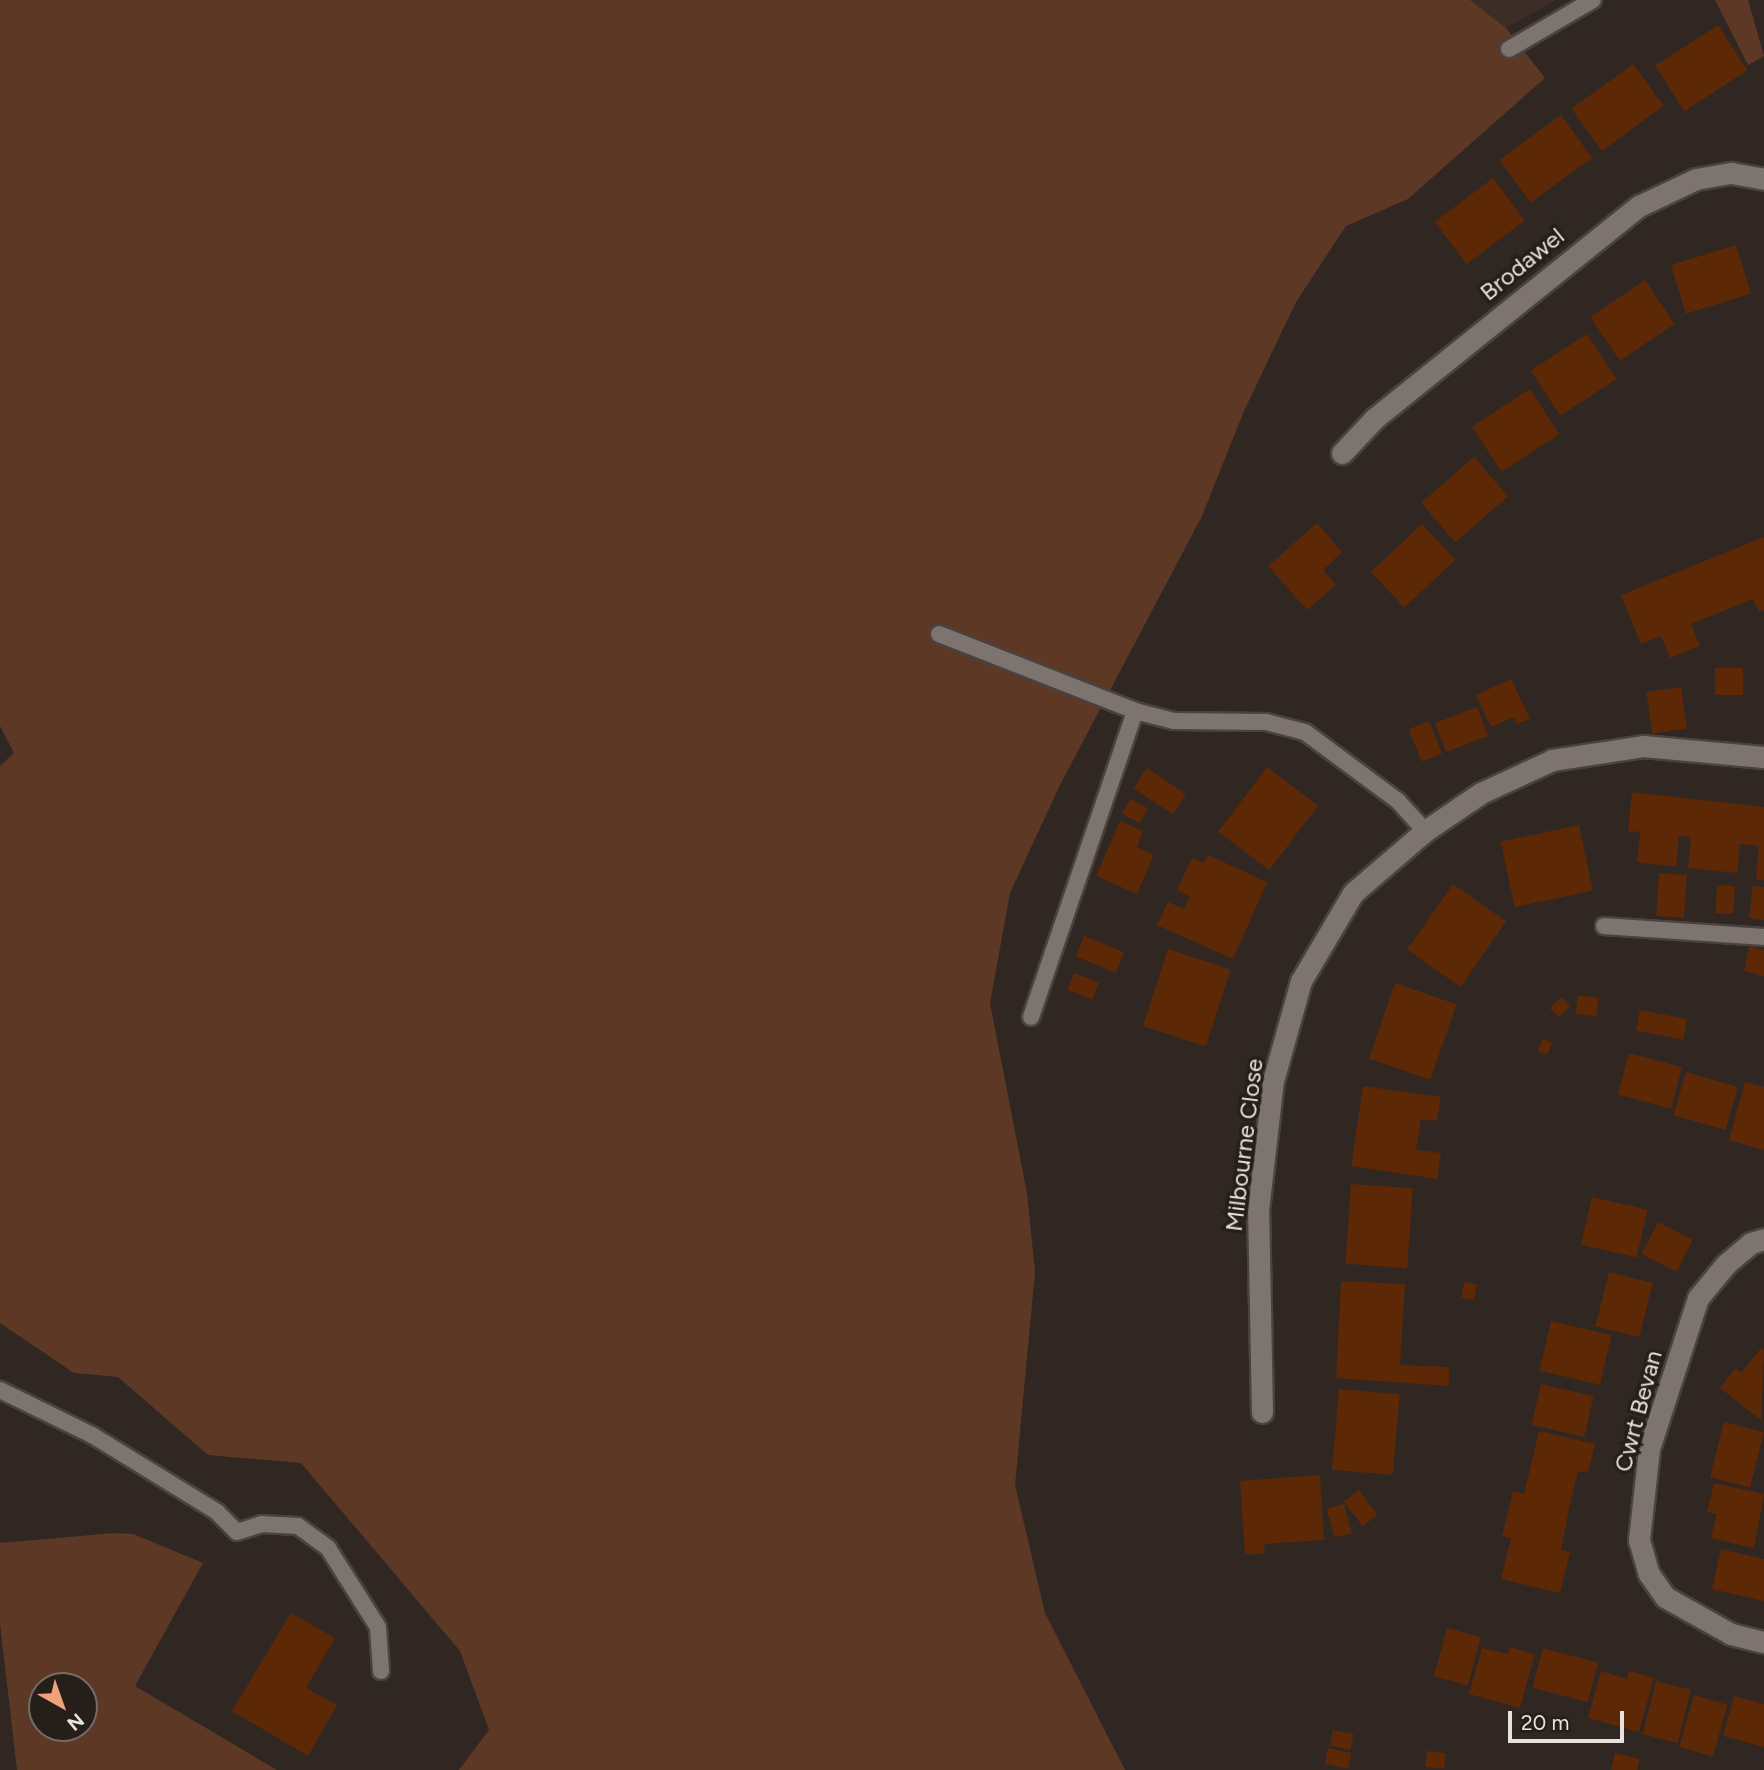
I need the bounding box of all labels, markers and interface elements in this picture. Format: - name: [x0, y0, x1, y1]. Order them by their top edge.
- street label: Brodawel: [1474, 221, 1570, 307]
- street label: Milbourne Close: [1219, 1057, 1269, 1233]
- street label: Cwrt Bevan: [1608, 1347, 1668, 1475]
- north arrow: [28, 1672, 98, 1742]
- scale bar: [1512, 1696, 1628, 1740]
- text: N: [63, 1708, 89, 1735]
- text: 20 m: [1521, 1710, 1569, 1735]

